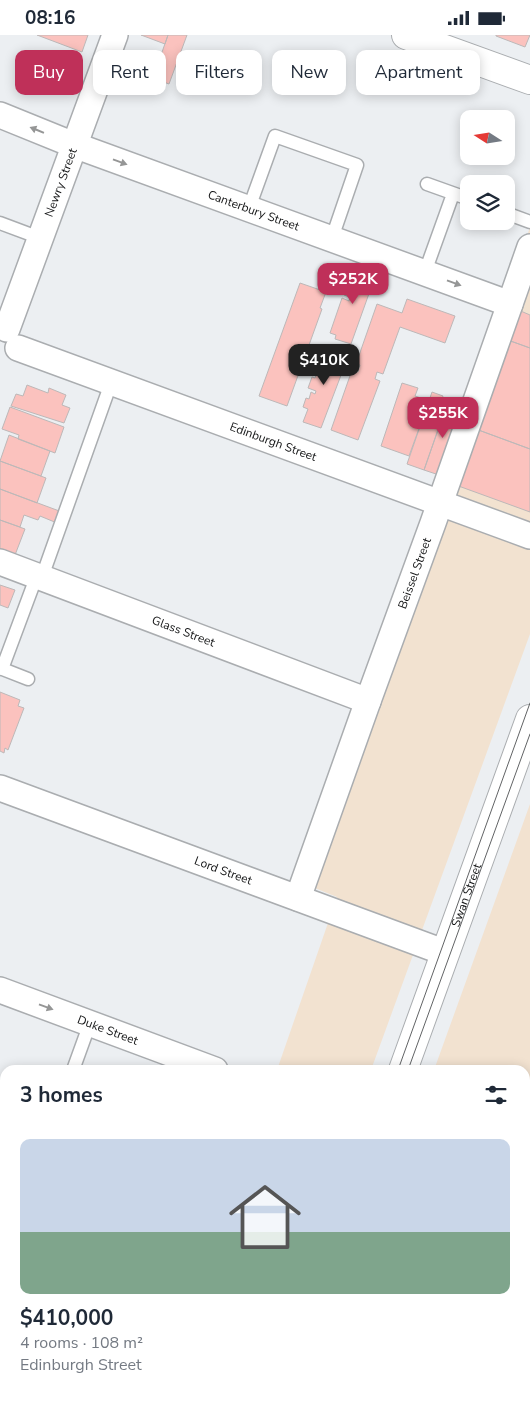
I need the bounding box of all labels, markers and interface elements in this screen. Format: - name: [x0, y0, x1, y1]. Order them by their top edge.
- text: 08:16: [25, 5, 75, 31]
- chip: Buy: [15, 50, 83, 95]
- chip: Rent: [93, 50, 166, 95]
- chip: Filters: [176, 50, 262, 95]
- chip: New: [272, 50, 346, 95]
- chip: Apartment: [356, 50, 480, 95]
- north arrow: [460, 110, 515, 165]
- map controls: [460, 110, 515, 230]
- one-way arrow: [30, 125, 44, 133]
- street label: Newry Street: [41, 145, 81, 219]
- one-way arrow: [113, 158, 128, 166]
- button: layers: [460, 175, 515, 230]
- street label: Canterbury Street: [206, 186, 302, 235]
- pin: $252K: [318, 263, 388, 305]
- text: $252K: [328, 268, 378, 290]
- one-way arrow: [447, 279, 462, 287]
- pin: $410K: [289, 343, 359, 386]
- text: $410K: [299, 349, 349, 371]
- pin: $255K: [408, 397, 478, 439]
- text: $255K: [418, 402, 468, 424]
- street label: Edinburgh Street: [228, 419, 320, 465]
- street label: Beissel Street: [394, 535, 435, 611]
- street label: Glass Street: [150, 612, 218, 651]
- street label: Lord Street: [192, 853, 255, 889]
- street label: Swan Street: [447, 860, 485, 929]
- one-way arrow: [38, 1004, 53, 1011]
- street label: Duke Street: [75, 1011, 141, 1049]
- text: 3 homes: [20, 1081, 103, 1109]
- icon: filters: [482, 1081, 510, 1109]
- icon: home: [220, 1172, 310, 1262]
- text: $410,000: [20, 1304, 113, 1332]
- text: 4 rooms · 108 m²: [20, 1332, 143, 1354]
- text: Edinburgh Street: [20, 1354, 142, 1376]

